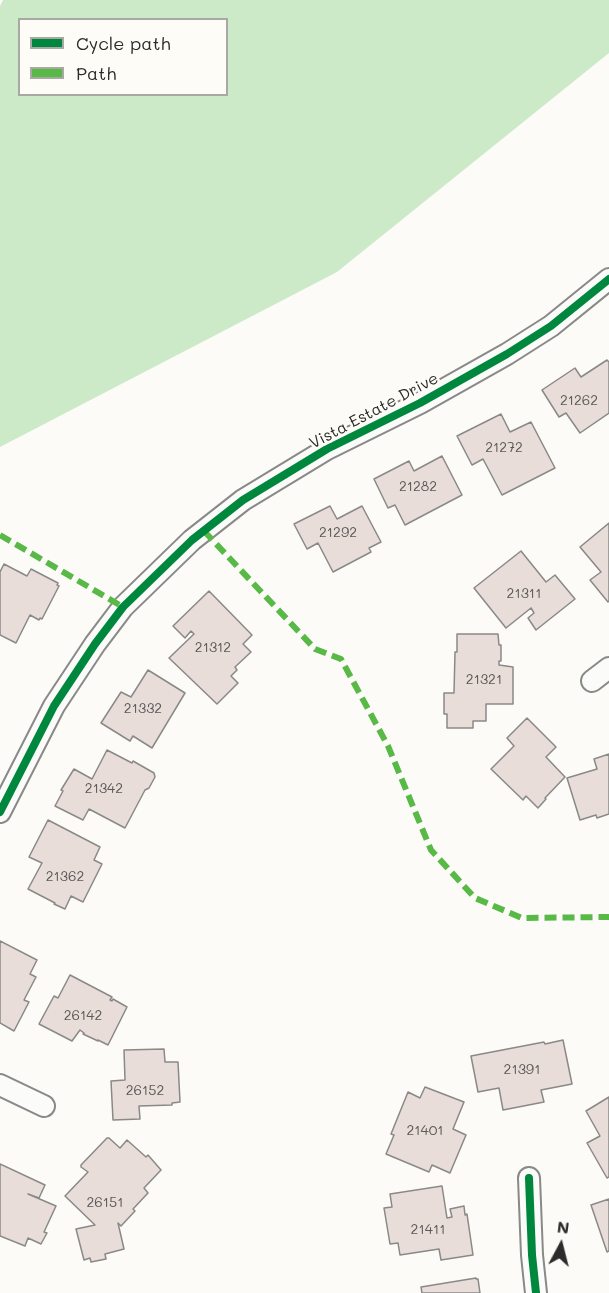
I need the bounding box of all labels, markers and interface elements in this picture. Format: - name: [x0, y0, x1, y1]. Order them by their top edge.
- legend: [18, 18, 228, 96]
- text: Cycle path: [76, 31, 171, 55]
- text: Path: [76, 61, 116, 85]
- street label: Vista Estate Drive: [306, 369, 442, 453]
- house number: 21262: [560, 393, 598, 409]
- house number: 21272: [485, 440, 523, 456]
- house number: 21282: [399, 479, 437, 495]
- house number: 21292: [319, 525, 357, 541]
- house number: 21311: [507, 586, 541, 602]
- house number: 21312: [195, 640, 231, 656]
- house number: 21321: [466, 672, 502, 688]
- house number: 21332: [124, 701, 162, 717]
- house number: 21342: [85, 781, 123, 797]
- house number: 21362: [46, 869, 84, 885]
- house number: 26142: [64, 1008, 102, 1024]
- house number: 21391: [504, 1062, 540, 1078]
- house number: 26152: [126, 1083, 164, 1099]
- house number: 21401: [406, 1123, 444, 1139]
- house number: 26151: [87, 1195, 123, 1211]
- north arrow: [531, 1215, 591, 1275]
- text: N: [556, 1215, 571, 1238]
- house number: 21411: [411, 1222, 445, 1238]

